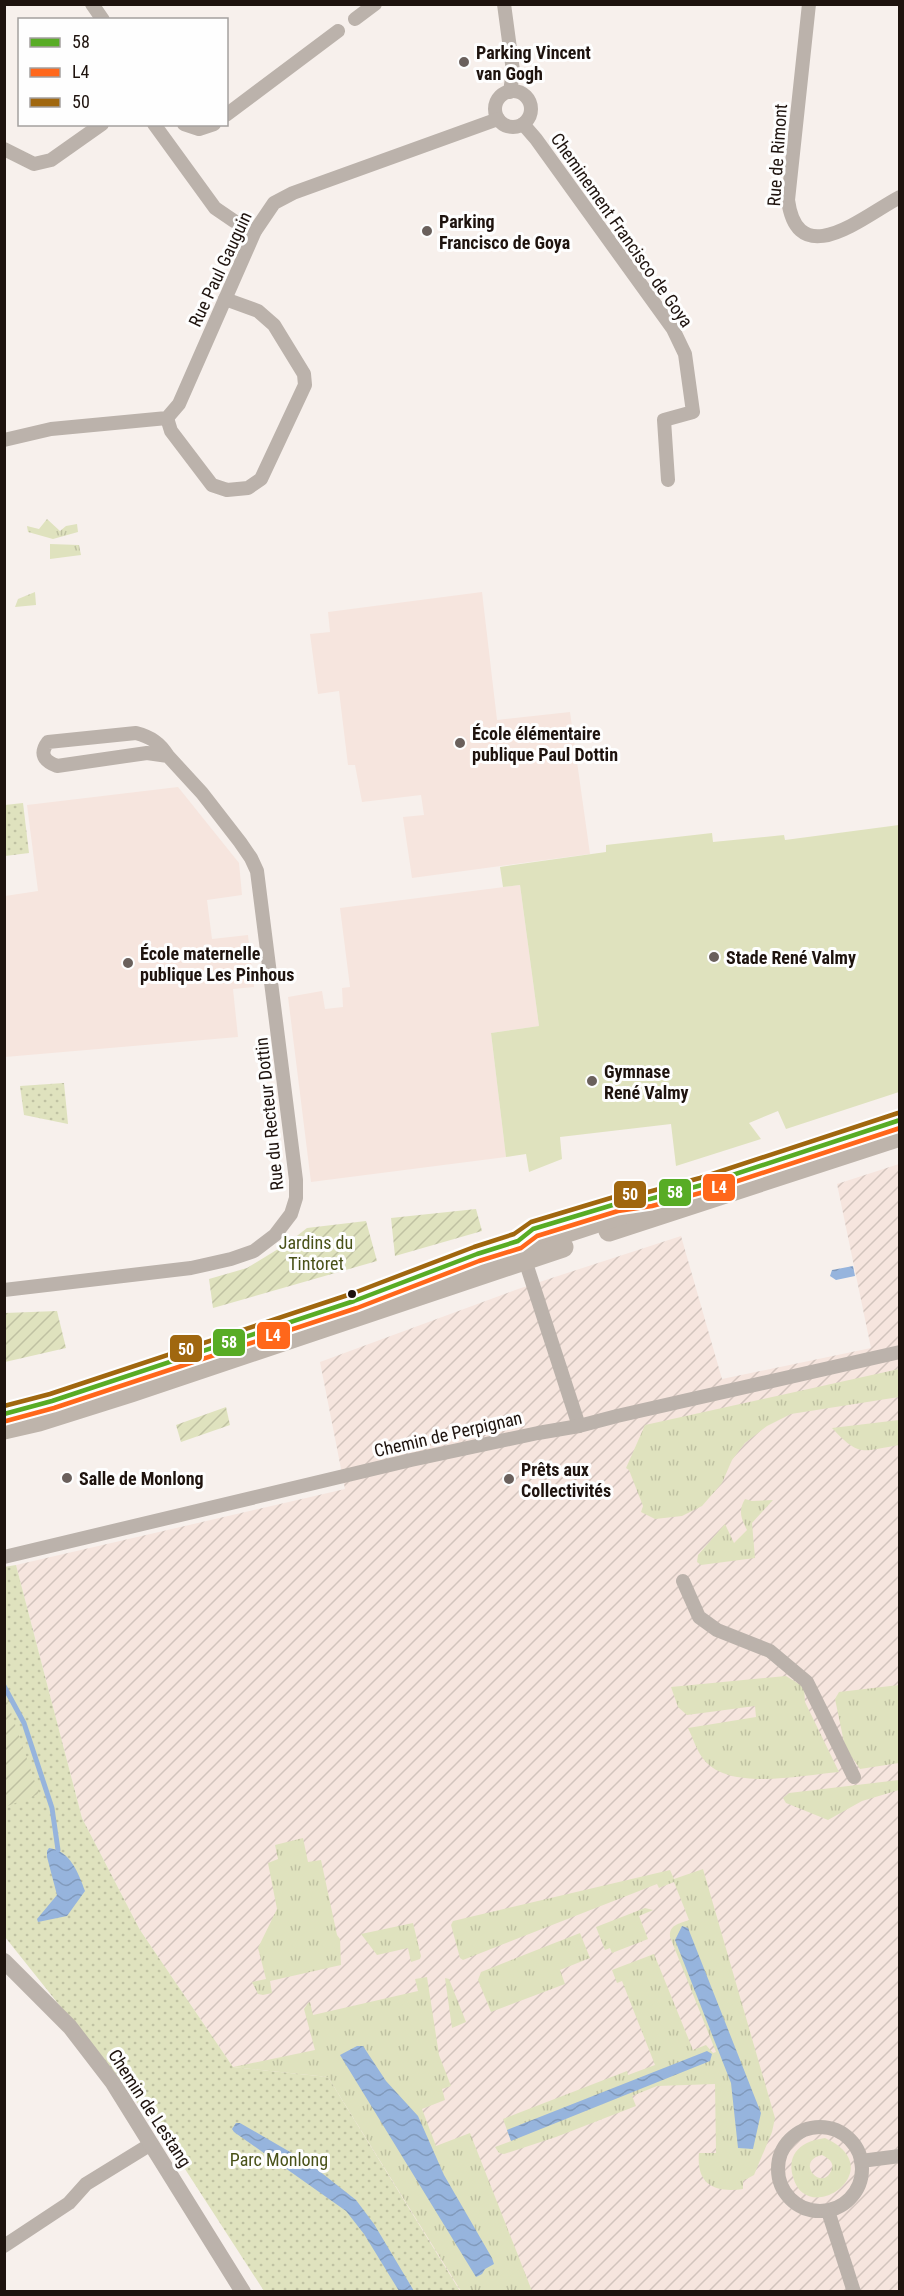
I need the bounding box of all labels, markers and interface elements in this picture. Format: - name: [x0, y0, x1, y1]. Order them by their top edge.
- legend: [18, 18, 228, 126]
- text: 58: [72, 31, 90, 52]
- place label: Parking Vincent van Gogh: [476, 42, 591, 84]
- marker: Parking Vincent van Gogh: [457, 55, 471, 69]
- text: L4: [72, 61, 90, 82]
- text: 50: [72, 91, 90, 112]
- street label: Rue de Rimont: [763, 103, 791, 207]
- street label: Cheminement Francisco de Goya: [547, 129, 697, 331]
- street label: Rue Paul Gauguin: [184, 208, 256, 330]
- place label: Parking Francisco de Goya: [439, 211, 570, 253]
- marker: Parking Francisco de Goya: [420, 224, 434, 238]
- place label: École élémentaire publique Paul Dottin: [472, 723, 618, 765]
- marker: École élémentaire publique Paul Dottin: [453, 736, 467, 750]
- place label: École maternelle publique Les Pinhous: [140, 943, 294, 985]
- place label: Stade René Valmy: [726, 947, 856, 968]
- marker: Stade René Valmy: [707, 950, 721, 964]
- marker: École maternelle publique Les Pinhous: [121, 956, 135, 970]
- street label: Rue du Recteur Dottin: [251, 1036, 287, 1192]
- place label: Gymnase René Valmy: [604, 1061, 689, 1103]
- marker: Gymnase René Valmy: [585, 1074, 599, 1088]
- line badge: L4: [702, 1173, 736, 1202]
- line badge: 58: [658, 1178, 692, 1207]
- text: L4: [711, 1178, 727, 1197]
- line badge: 50: [613, 1180, 647, 1209]
- text: 58: [667, 1183, 683, 1202]
- text: 50: [622, 1185, 638, 1204]
- park label: Jardins du Tintoret: [279, 1232, 353, 1274]
- unlabelled marker: [346, 1288, 358, 1300]
- line badge: L4: [256, 1321, 291, 1350]
- text: L4: [265, 1326, 281, 1345]
- line badge: 58: [212, 1328, 246, 1357]
- text: 58: [221, 1333, 237, 1352]
- line badge: 50: [169, 1334, 203, 1363]
- text: 50: [178, 1340, 194, 1359]
- street label: Chemin de Perpignan: [372, 1407, 524, 1461]
- place label: Prêts aux Collectivités: [521, 1459, 611, 1501]
- place label: Salle de Monlong: [79, 1468, 204, 1489]
- marker: Salle de Monlong: [60, 1471, 74, 1485]
- marker: Prêts aux Collectivités: [502, 1472, 516, 1486]
- street label: Chemin de Lestang: [104, 2045, 196, 2171]
- park label: Parc Monlong: [230, 2149, 328, 2170]

